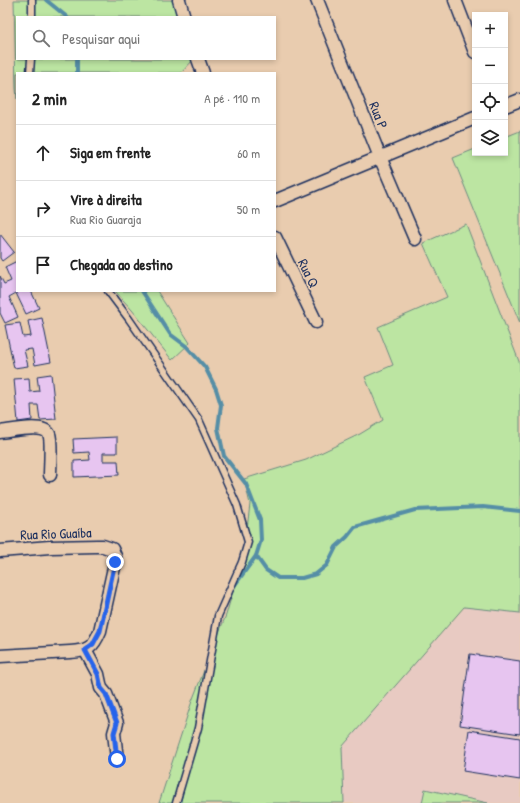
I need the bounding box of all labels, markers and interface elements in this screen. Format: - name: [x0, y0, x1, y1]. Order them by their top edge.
- map controls: [472, 12, 508, 156]
- button: +: [472, 12, 508, 48]
- search box: [16, 16, 276, 60]
- icon: search: [30, 27, 52, 49]
- text: Pesquisar aqui: [62, 28, 140, 49]
- button: −: [472, 48, 508, 84]
- button: locate: [472, 84, 508, 120]
- text: 2 min: [32, 87, 67, 110]
- text: A pé · 110 m: [204, 89, 260, 107]
- street label: Rua P: [365, 99, 393, 131]
- button: layers: [472, 120, 508, 156]
- icon: ahead: [32, 142, 54, 164]
- text: Siga em frente: [70, 142, 151, 163]
- text: 60 m: [237, 144, 260, 162]
- text: Vire à direita: [70, 189, 142, 210]
- icon: right: [32, 198, 54, 220]
- text: 50 m: [237, 200, 260, 218]
- text: Rua Rio Guaraja: [70, 210, 141, 228]
- icon: arrive: [32, 254, 54, 276]
- text: Chegada ao destino: [70, 254, 173, 275]
- street label: Rua Q: [294, 255, 324, 291]
- street label: Rua Rio Guaíba: [20, 522, 92, 544]
- route end: [106, 553, 124, 571]
- route start: [108, 750, 126, 768]

